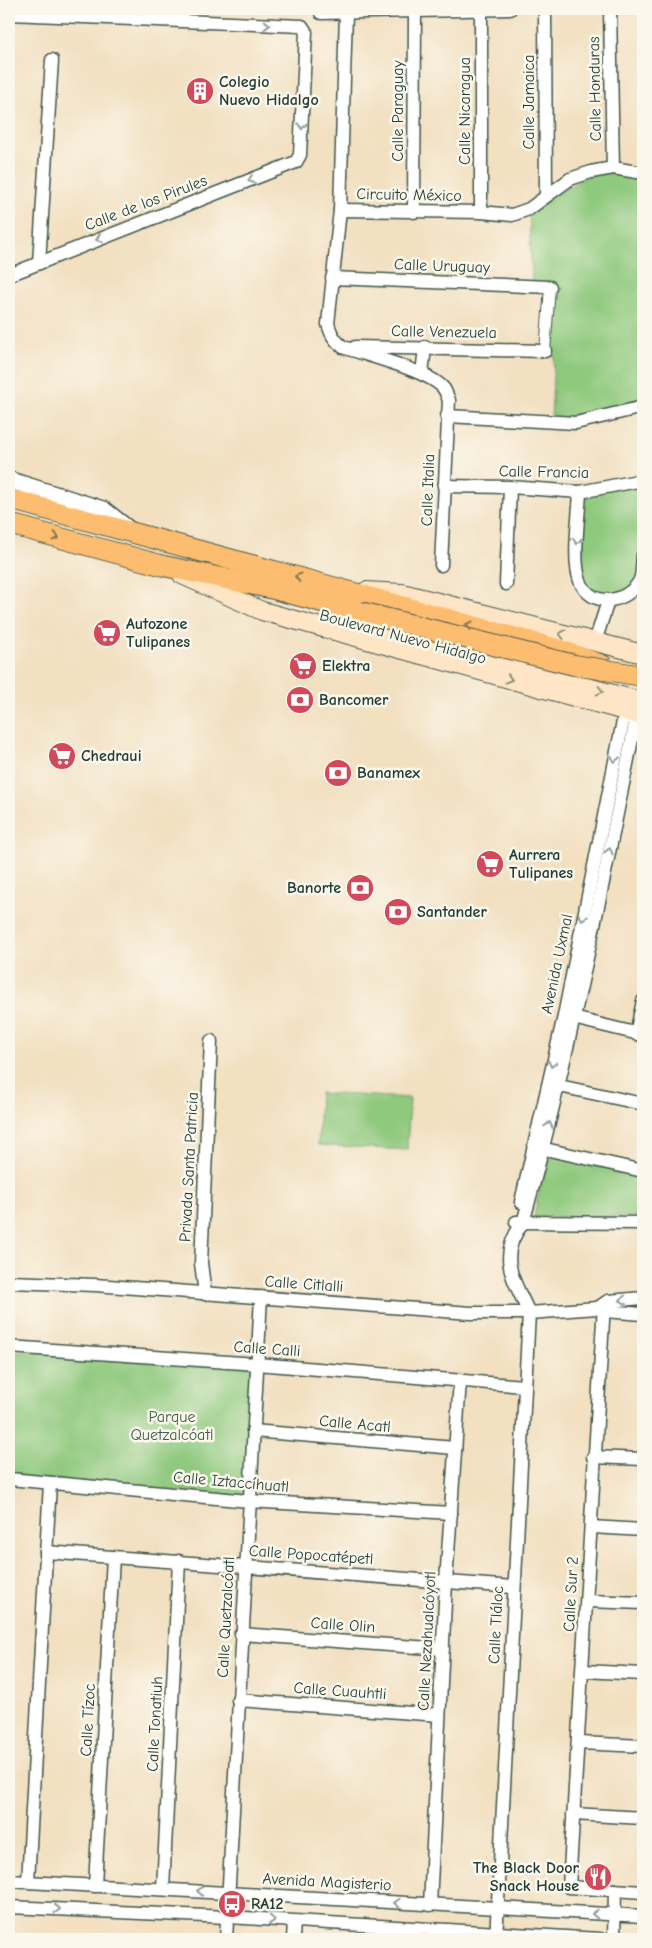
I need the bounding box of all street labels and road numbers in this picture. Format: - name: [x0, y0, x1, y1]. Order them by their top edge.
- street label: Calle Honduras: [585, 36, 605, 142]
- street label: Calle Jamaica: [520, 54, 538, 150]
- street label: Calle Nicaragua: [456, 57, 474, 165]
- street label: Calle Paraguay: [389, 59, 407, 162]
- street label: Calle de los Pirules: [82, 171, 210, 235]
- street label: Circuito México: [356, 185, 462, 205]
- street label: Calle Uruguay: [394, 255, 491, 277]
- street label: Calle Venezuela: [391, 322, 497, 342]
- street label: Calle Italia: [418, 453, 438, 527]
- street label: Calle Francia: [499, 462, 589, 482]
- street label: Boulevard Nuevo Hidalgo: [318, 606, 488, 668]
- street label: Avenida Uxmal: [538, 912, 576, 1016]
- street label: Privada Santa Patricia: [176, 1092, 202, 1242]
- street label: Calle Citlalli: [264, 1272, 344, 1296]
- street label: Calle Calli: [233, 1338, 301, 1360]
- street label: Calle Acatl: [318, 1412, 392, 1436]
- street label: Calle Iztaccíhuatl: [172, 1468, 290, 1496]
- street label: Calle Popocatépetl: [248, 1542, 374, 1568]
- street label: Calle Quetzalcóatl: [214, 1556, 238, 1678]
- street label: Calle Sur 2: [560, 1556, 582, 1632]
- street label: Calle Nezahualcóyotl: [414, 1571, 440, 1711]
- street label: Calle Tláloc: [485, 1585, 507, 1665]
- street label: Calle Olin: [310, 1614, 376, 1636]
- street label: Calle Tonatiuh: [144, 1676, 166, 1772]
- street label: Calle Cuauhtli: [293, 1679, 387, 1703]
- street label: Calle Tízoc: [77, 1683, 99, 1757]
- street label: Avenida Magisterio: [262, 1870, 392, 1894]

